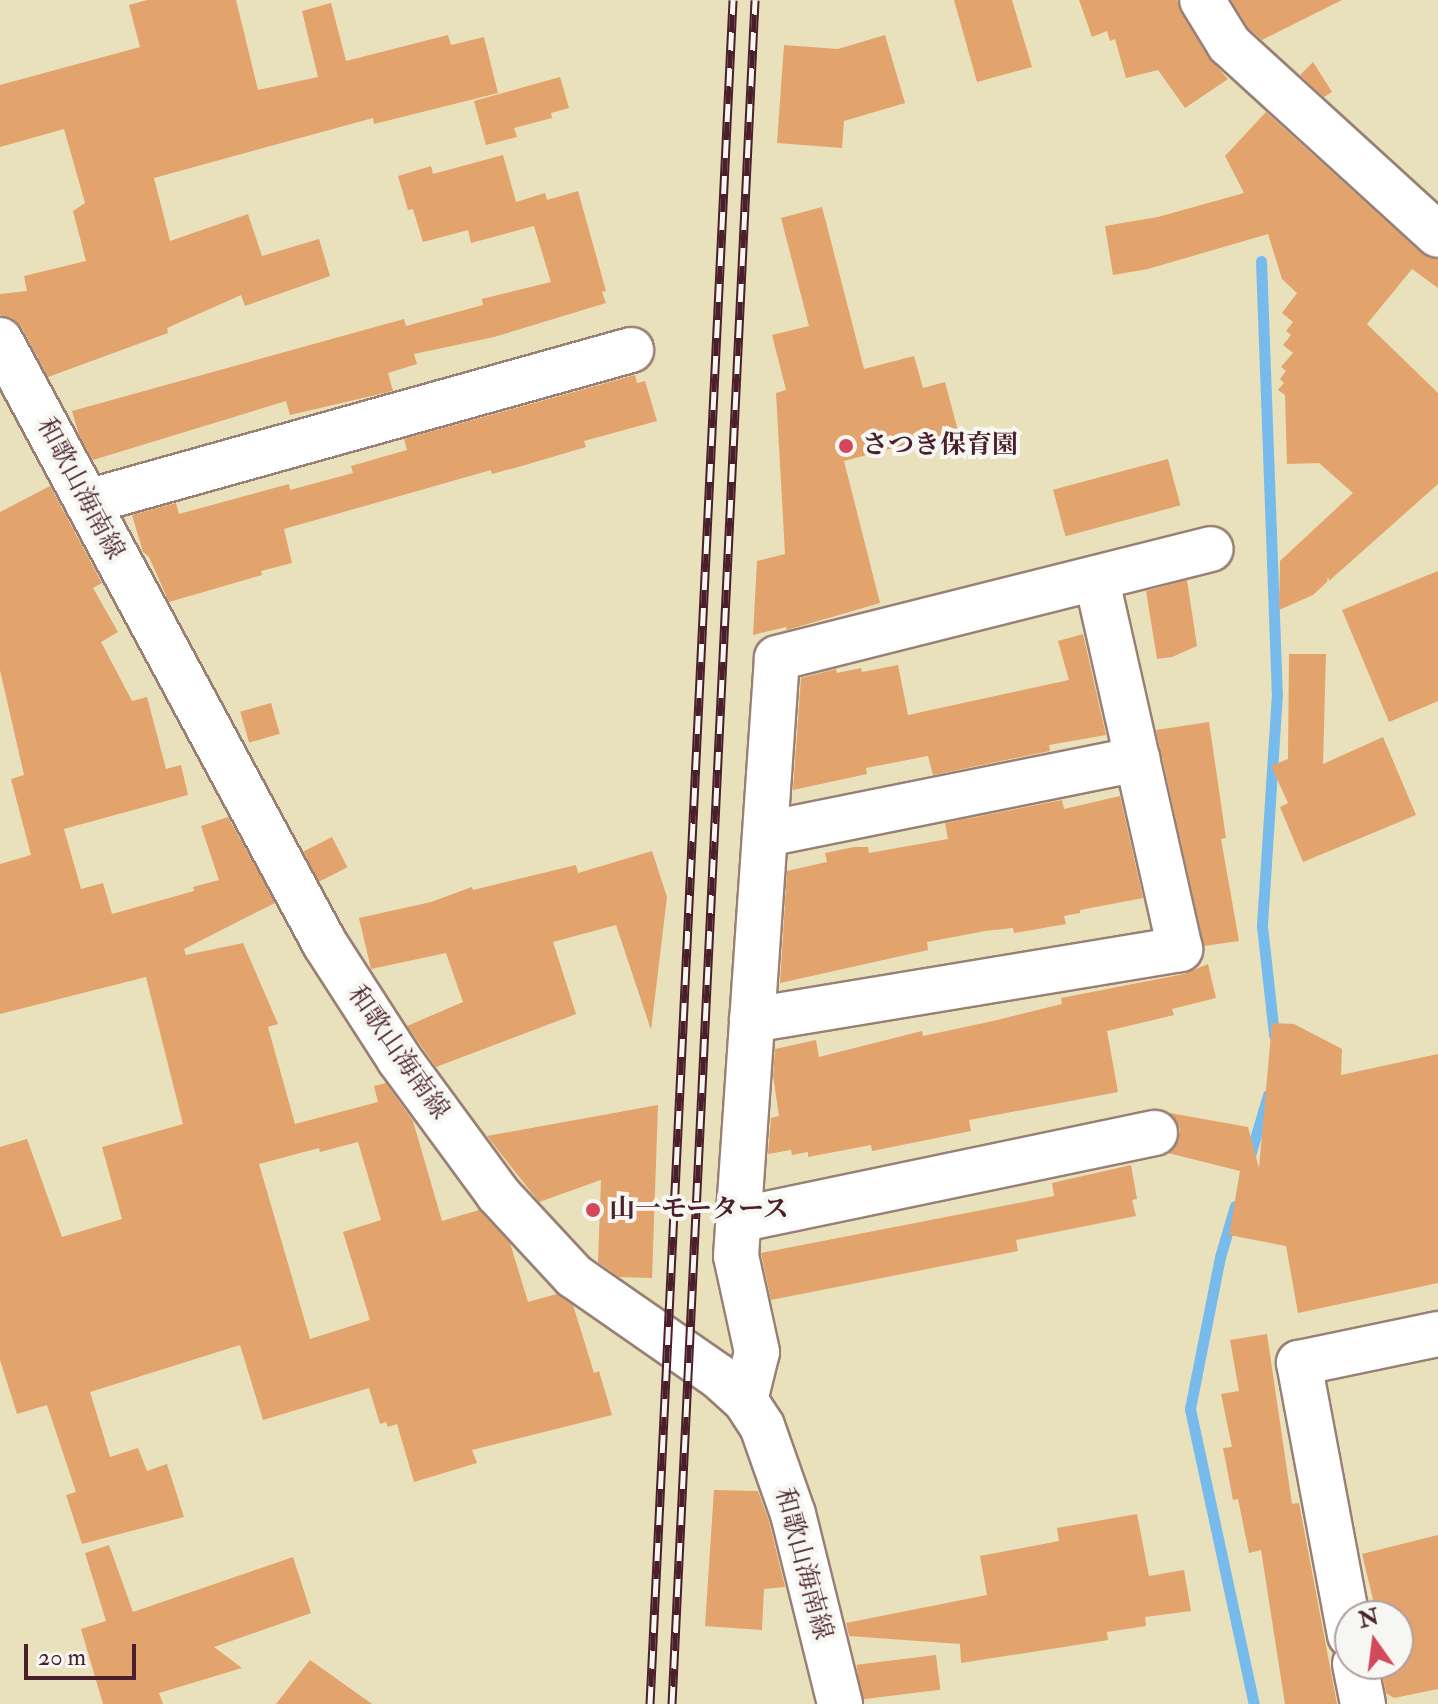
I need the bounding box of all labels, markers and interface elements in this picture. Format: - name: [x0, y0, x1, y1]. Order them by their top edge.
- street label: 和歌山海南線: [30, 413, 130, 565]
- place label: さつき保育園: [862, 430, 1018, 462]
- marker: さつき保育園: [837, 437, 855, 455]
- street label: 和歌山海南線: [340, 980, 456, 1126]
- place label: 山一モータース: [609, 1194, 790, 1226]
- marker: 山一モータース: [584, 1201, 602, 1219]
- street label: 和歌山海南線: [768, 1485, 838, 1643]
- north arrow: [1334, 1600, 1414, 1680]
- text: N: [1356, 1603, 1382, 1635]
- scale bar: [28, 1628, 140, 1678]
- text: 20 m: [38, 1642, 86, 1673]

